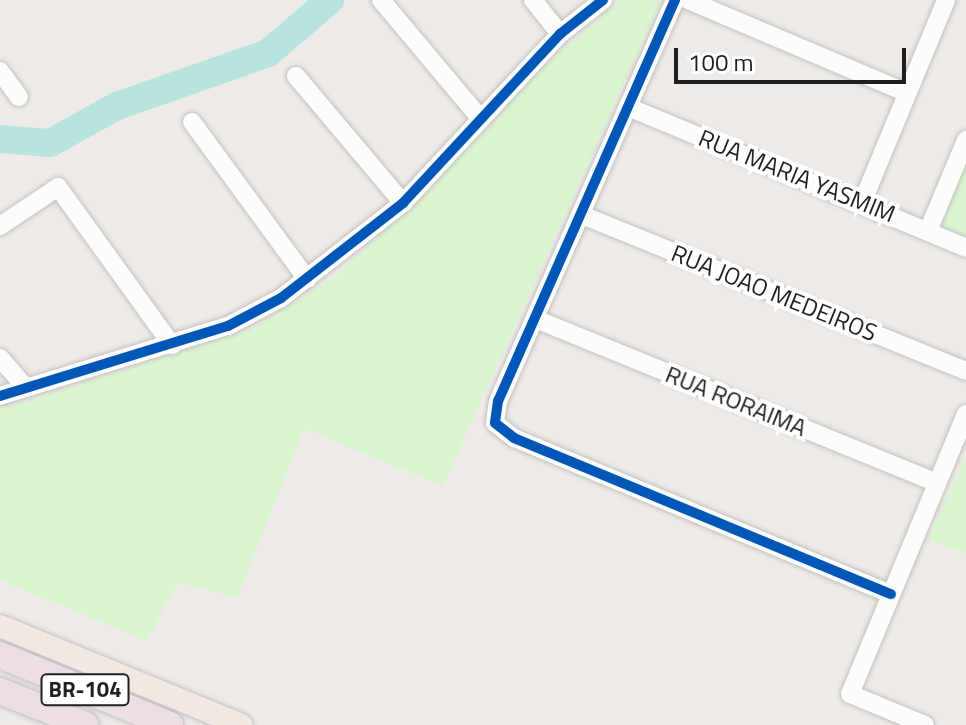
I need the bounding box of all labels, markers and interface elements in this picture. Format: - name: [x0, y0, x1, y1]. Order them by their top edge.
- scale bar: [678, 32, 910, 82]
- text: 100 m: [688, 44, 754, 80]
- street label: RUA MARIA YASMIM: [694, 123, 900, 229]
- street label: RUA JOAO MEDEIROS: [667, 239, 881, 347]
- street label: RUA RORAIMA: [661, 360, 811, 442]
- road number: BR-104: [39, 672, 131, 708]

